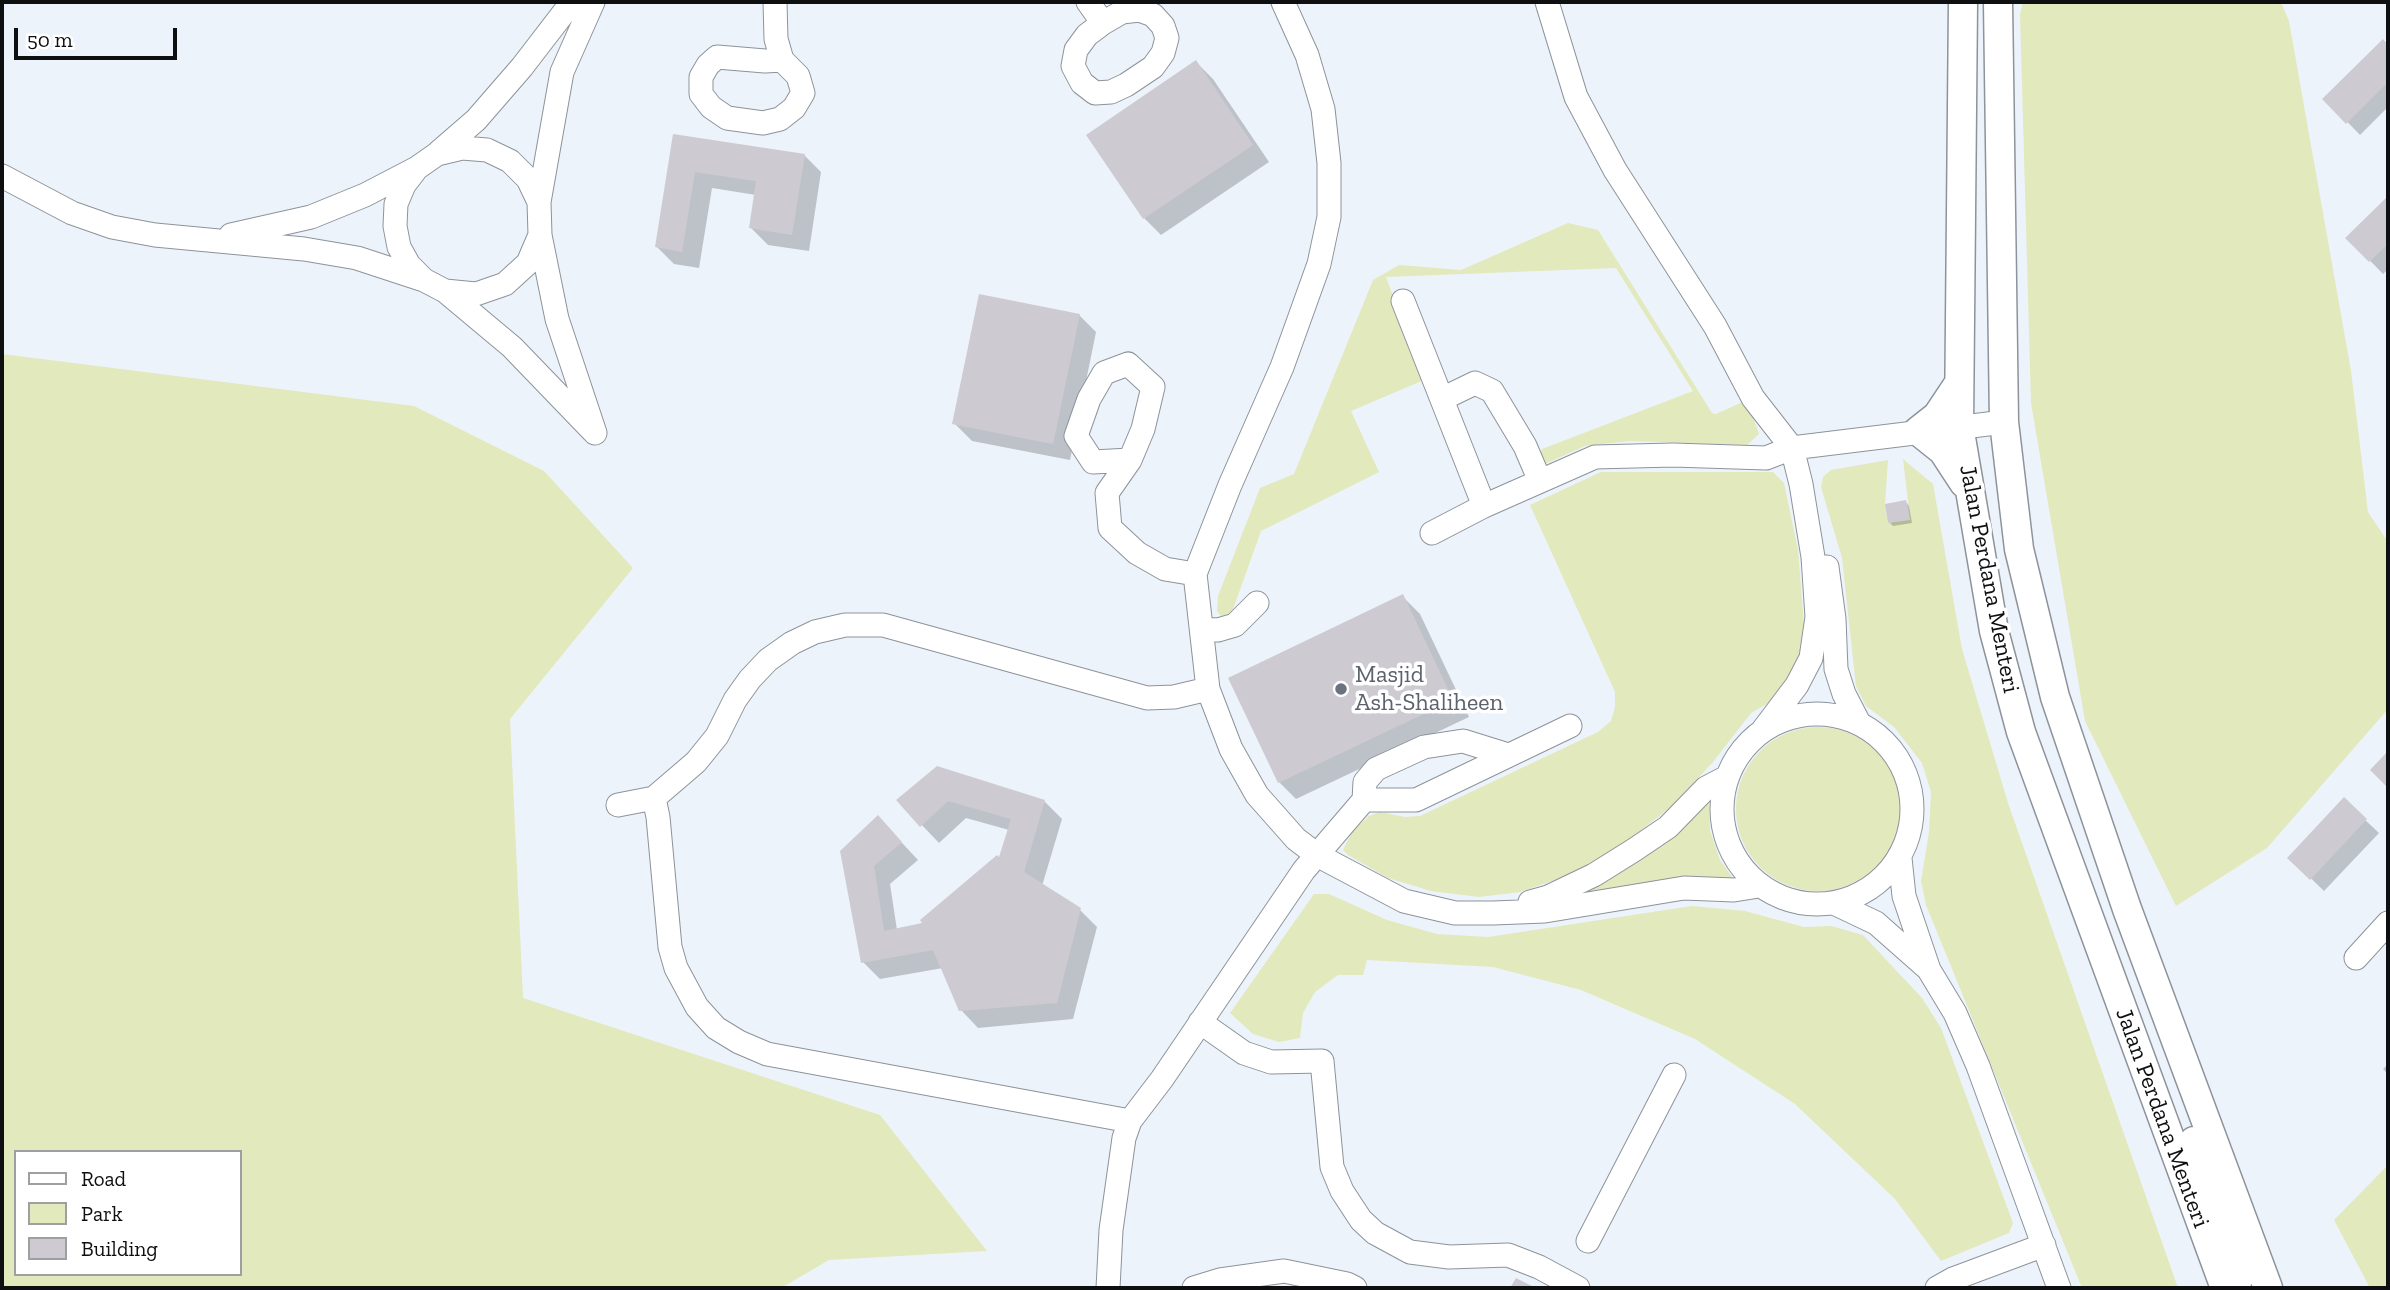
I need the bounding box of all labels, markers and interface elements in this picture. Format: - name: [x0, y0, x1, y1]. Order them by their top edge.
- scale bar: [18, 14, 180, 58]
- text: 50 m: [27, 27, 73, 52]
- street label: Jalan Perdana Menteri: [1953, 462, 2025, 696]
- place label: Masjid Ash-Shaliheen: [1355, 661, 1503, 717]
- marker: Masjid Ash-Shaliheen: [1333, 681, 1349, 697]
- street label: Jalan Perdana Menteri: [2109, 1004, 2215, 1232]
- legend: [14, 1150, 242, 1276]
- text: Road: [81, 1166, 126, 1191]
- text: Park: [81, 1201, 123, 1226]
- text: Building: [81, 1236, 158, 1261]

